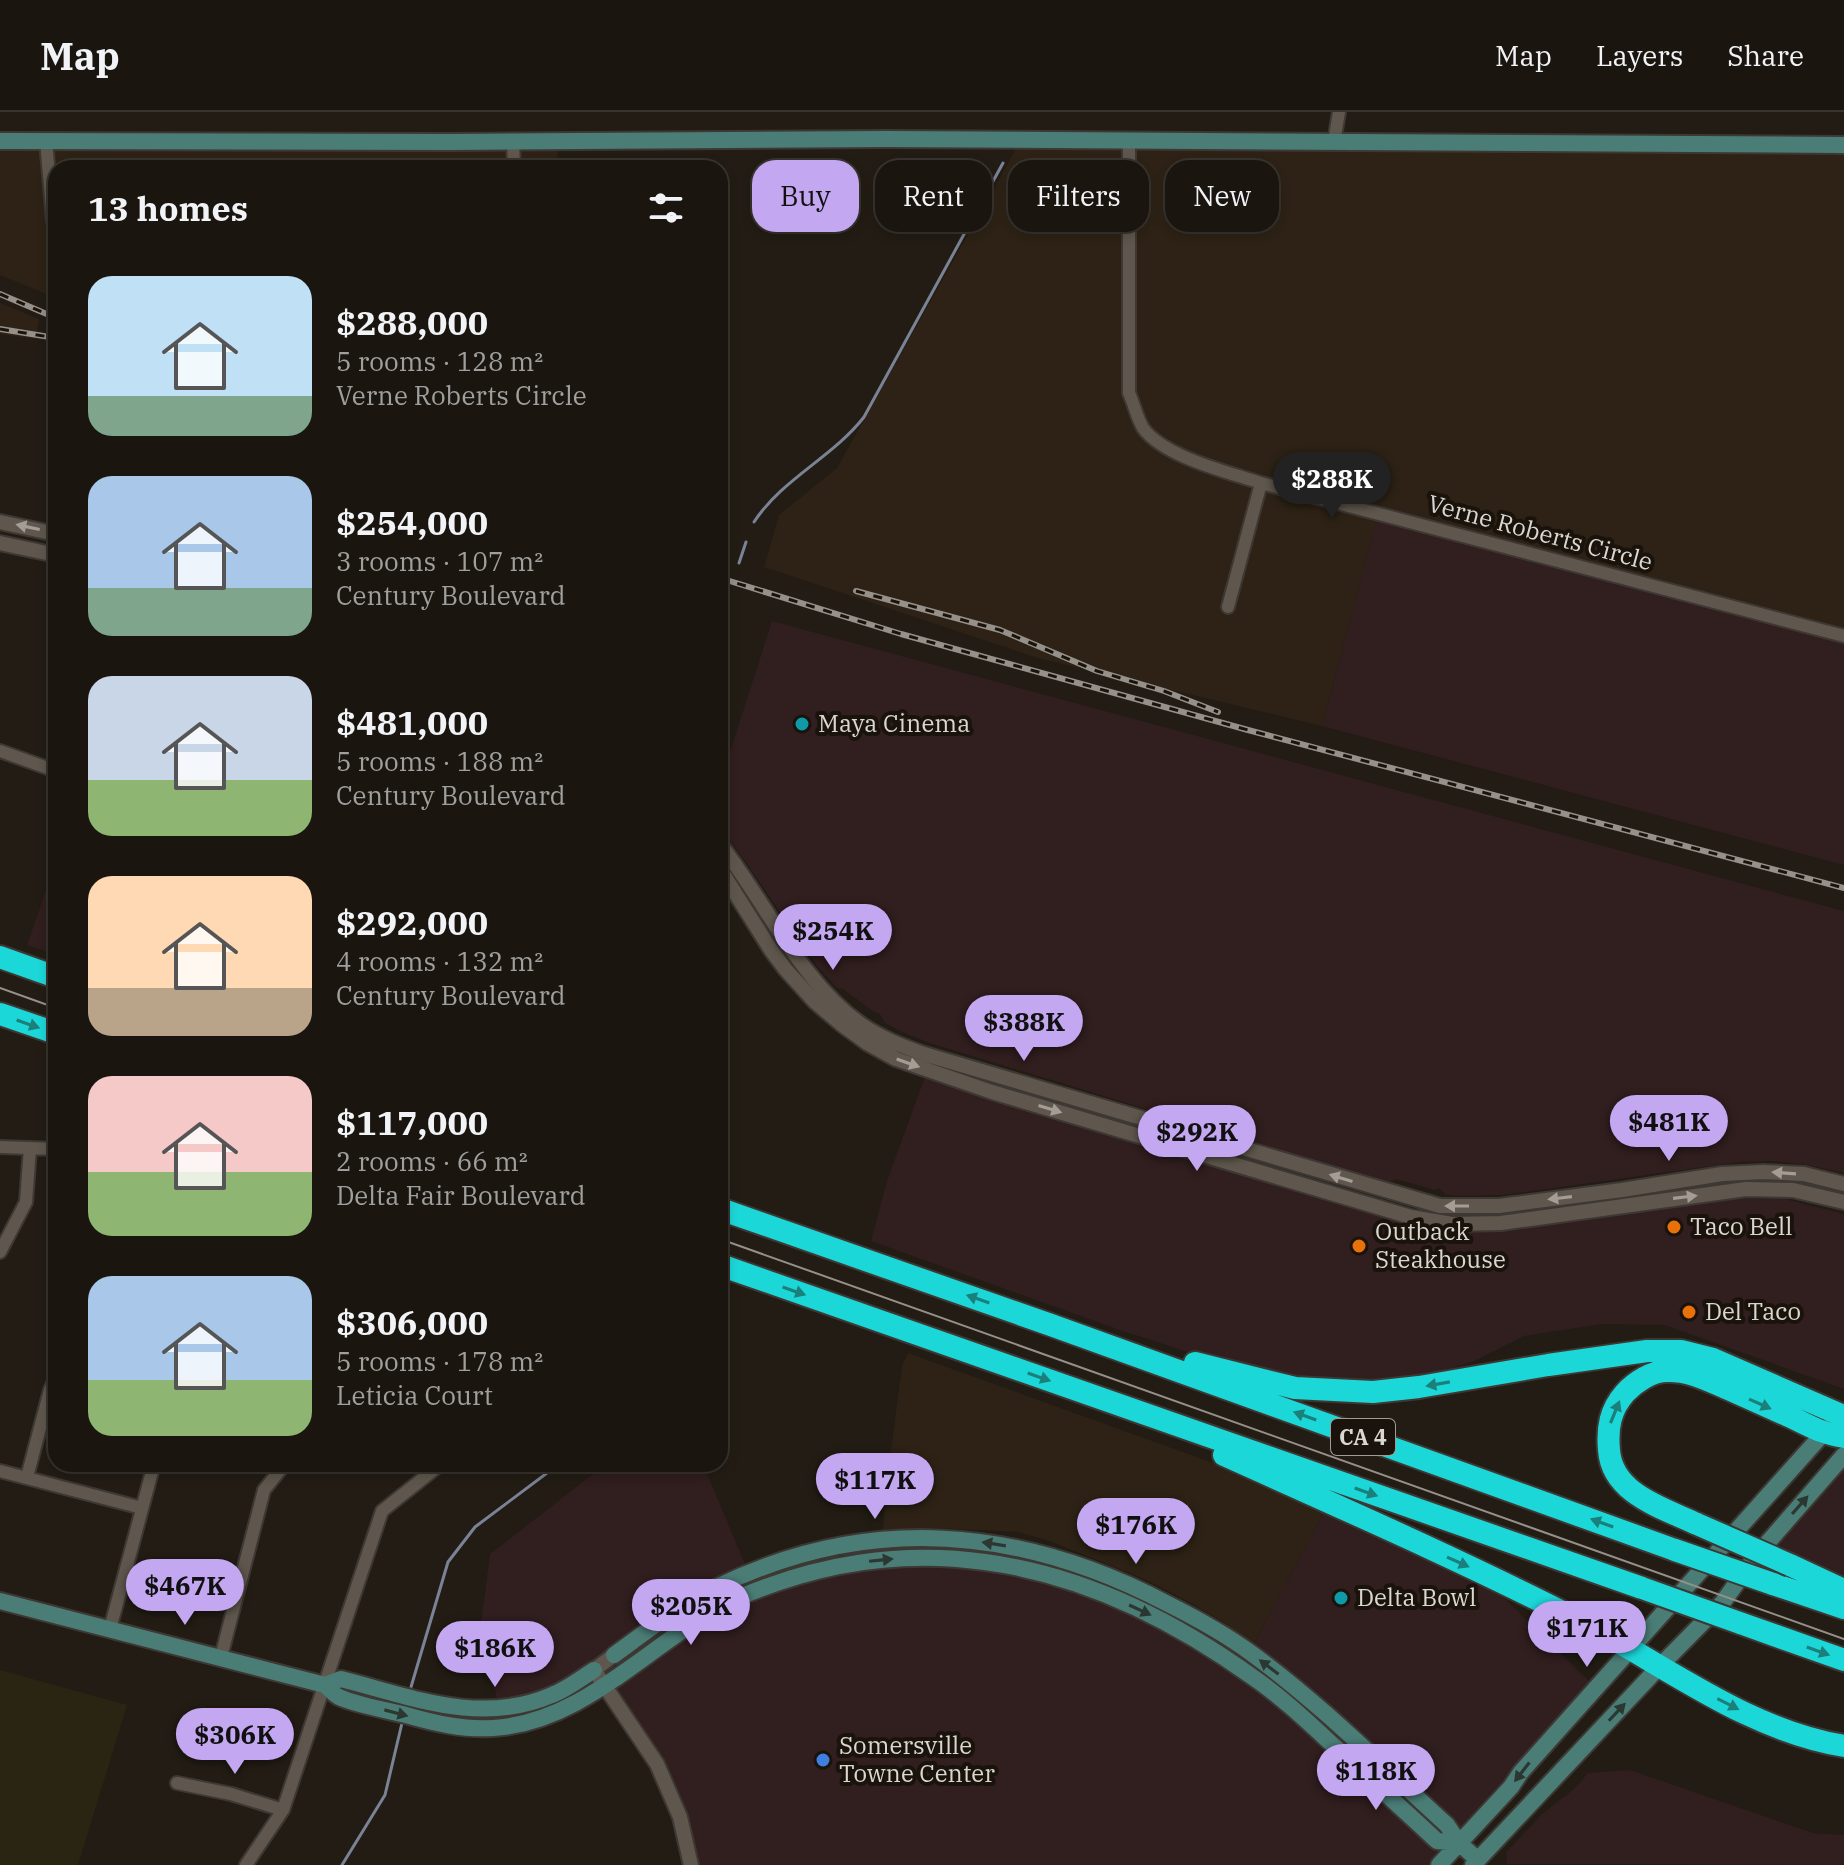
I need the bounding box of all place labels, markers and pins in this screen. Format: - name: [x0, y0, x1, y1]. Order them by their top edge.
- pin: $288K: [1276, 452, 1388, 520]
- place label: Maya Cinema: [818, 707, 970, 739]
- marker: Maya Cinema: [793, 715, 811, 733]
- pin: $254K: [777, 904, 889, 972]
- pin: $388K: [968, 995, 1080, 1063]
- pin: $481K: [1613, 1095, 1725, 1163]
- pin: $292K: [1141, 1105, 1253, 1173]
- place label: Taco Bell: [1690, 1210, 1792, 1242]
- place label: Outback Steakhouse: [1375, 1215, 1506, 1275]
- marker: Taco Bell: [1665, 1218, 1683, 1236]
- marker: Outback Steakhouse: [1350, 1237, 1368, 1255]
- place label: Del Taco: [1705, 1295, 1801, 1327]
- marker: Del Taco: [1680, 1303, 1698, 1321]
- pin: $117K: [819, 1453, 931, 1521]
- pin: $176K: [1080, 1498, 1192, 1566]
- pin: $467K: [129, 1559, 241, 1627]
- pin: $205K: [635, 1579, 747, 1647]
- place label: Delta Bowl: [1357, 1581, 1476, 1613]
- marker: Delta Bowl: [1332, 1589, 1350, 1607]
- pin: $171K: [1531, 1601, 1643, 1669]
- pin: $186K: [439, 1621, 551, 1689]
- pin: $306K: [179, 1708, 291, 1776]
- place label: Somersville Towne Center: [839, 1729, 995, 1789]
- pin: $118K: [1320, 1744, 1432, 1812]
- marker: Somersville Towne Center: [814, 1751, 832, 1769]

